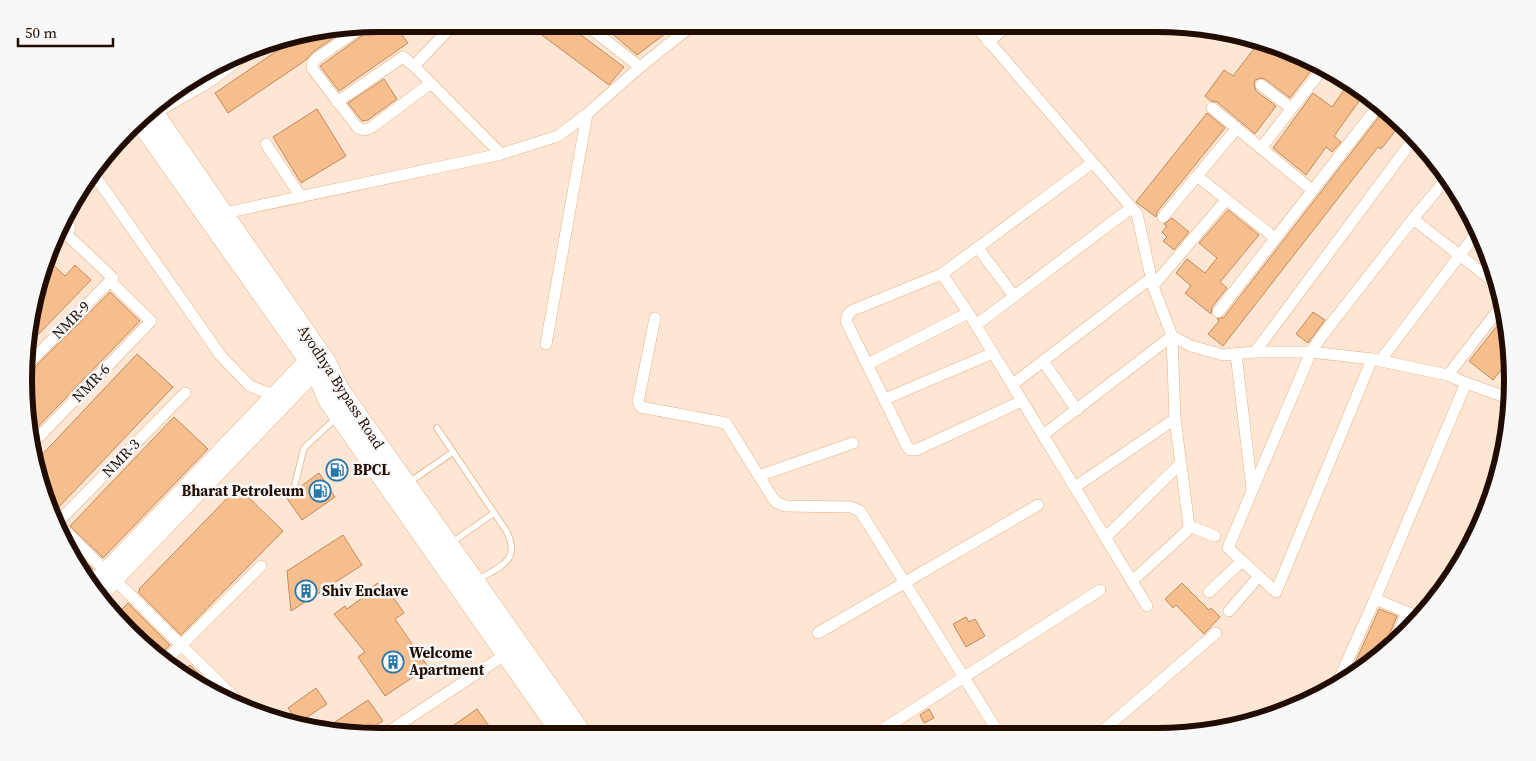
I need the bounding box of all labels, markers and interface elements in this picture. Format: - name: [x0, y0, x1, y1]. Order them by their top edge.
- scale bar: [18, 15, 112, 47]
- text: 50 m: [25, 22, 57, 43]
- street label: NMR-9: [47, 296, 94, 343]
- street label: Ayodhya Bypass Road: [293, 320, 390, 453]
- street label: NMR-6: [67, 359, 114, 407]
- street label: NMR-3: [97, 434, 144, 482]
- fuel station icon: BPCL: [325, 458, 349, 482]
- place label: BPCL: [353, 459, 390, 480]
- fuel station icon: Bharat Petroleum: [308, 479, 332, 503]
- place label: Bharat Petroleum: [182, 480, 304, 501]
- building icon: Shiv Enclave: [294, 579, 318, 603]
- place label: Shiv Enclave: [322, 580, 408, 601]
- place label: Welcome Apartment: [409, 642, 485, 680]
- building icon: Welcome Apartment: [381, 650, 405, 674]

